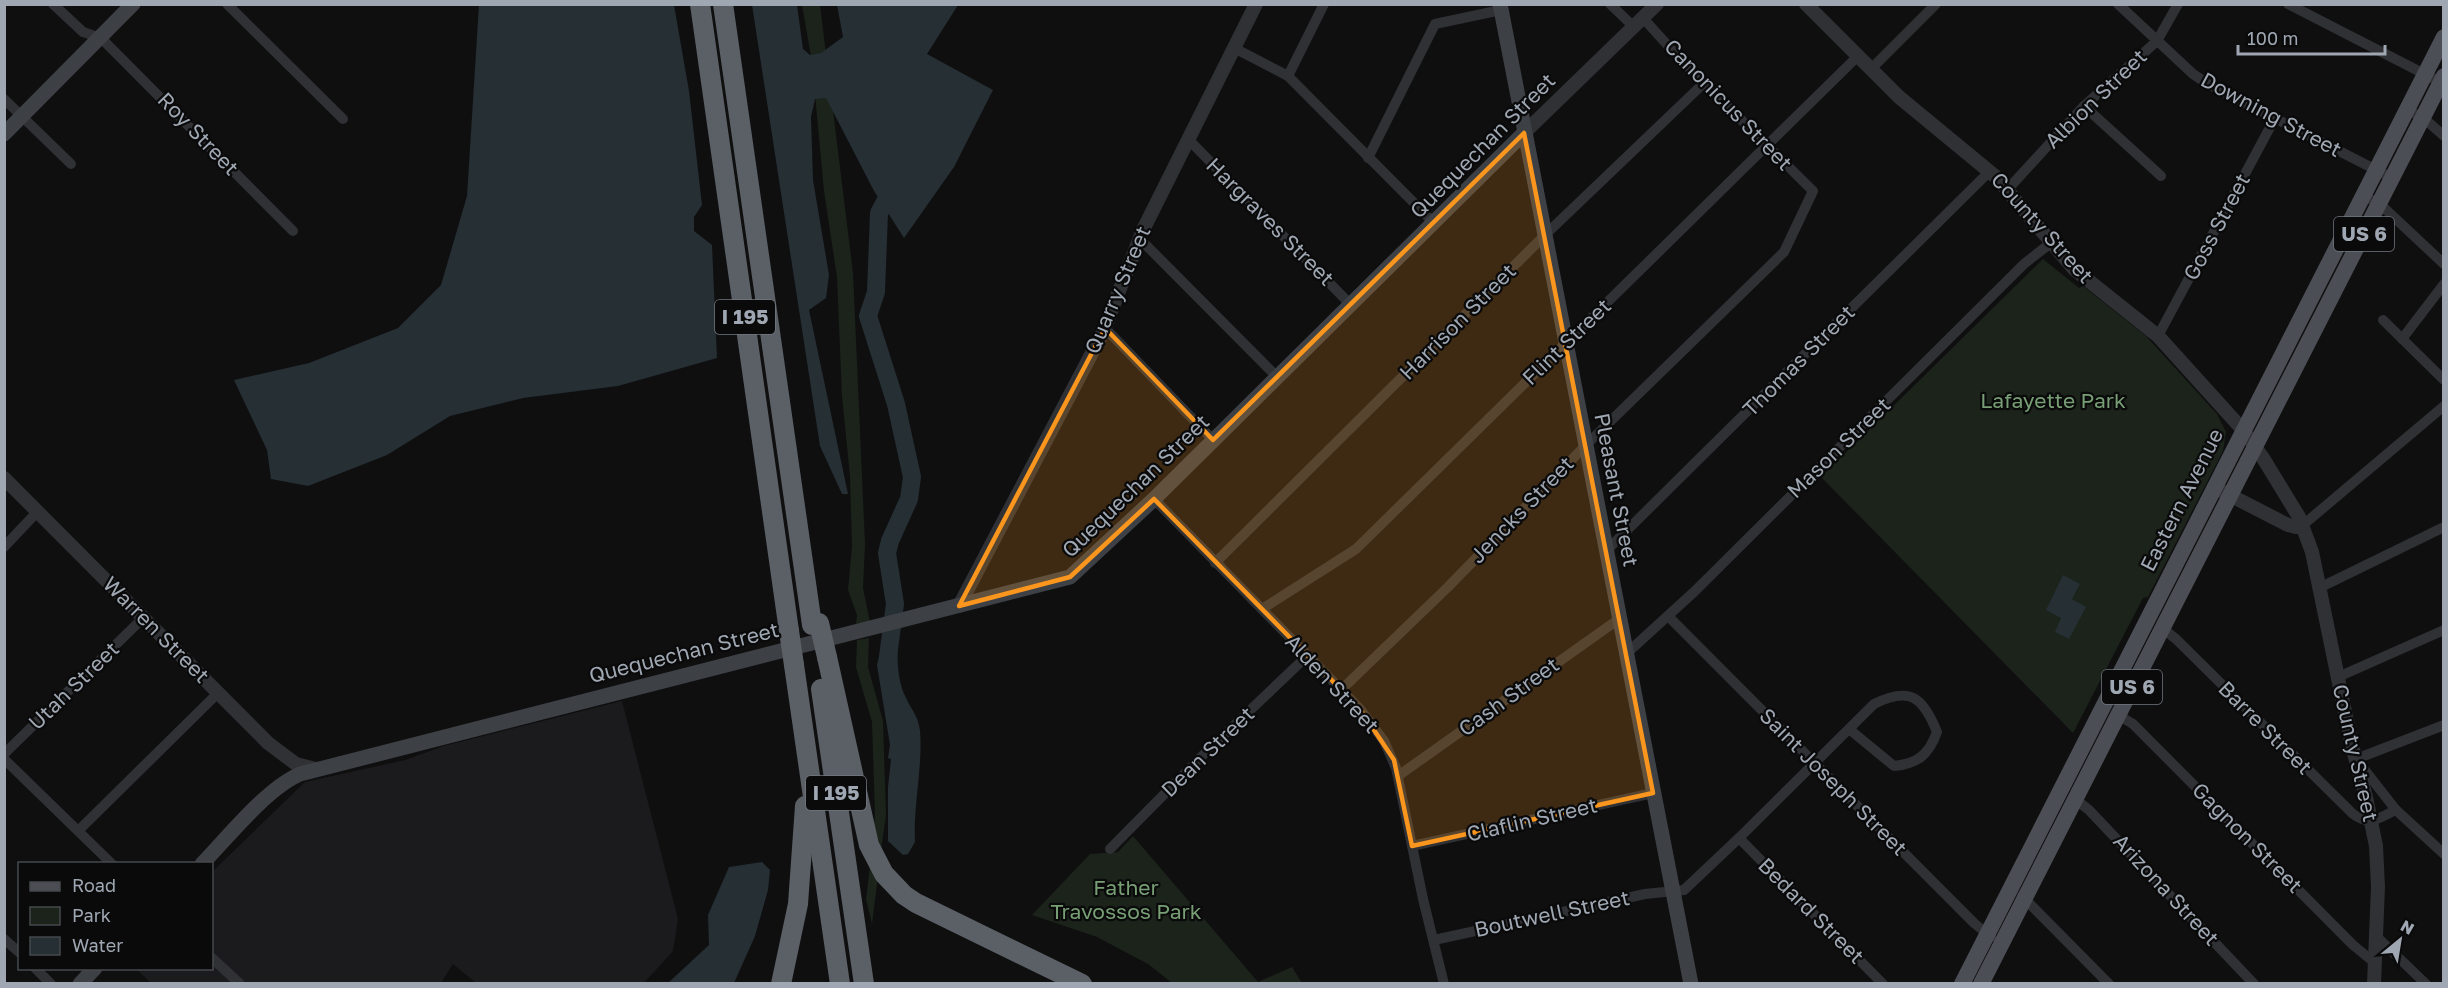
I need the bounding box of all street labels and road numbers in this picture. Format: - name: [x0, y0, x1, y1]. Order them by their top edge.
- street label: Canonicus Street: [1659, 33, 1798, 176]
- street label: Albion Street: [2039, 43, 2152, 153]
- street label: Downing Street: [2197, 66, 2346, 162]
- street label: Quequechan Street: [1404, 67, 1560, 223]
- street label: Roy Street: [153, 86, 245, 180]
- street label: Hargraves Street: [1201, 152, 1340, 291]
- street label: County Street: [1986, 167, 2099, 288]
- street label: Goss Street: [2177, 169, 2255, 284]
- road number: US 6: [2334, 217, 2394, 251]
- street label: Quarry Street: [1078, 222, 1156, 357]
- street label: Harrison Street: [1394, 258, 1521, 385]
- street label: Flint Street: [1517, 293, 1616, 390]
- street label: Thomas Street: [1737, 299, 1860, 422]
- road number: I 195: [715, 300, 775, 334]
- street label: Mason Street: [1781, 391, 1896, 503]
- street label: Quequechan Street: [1056, 408, 1214, 562]
- street label: Pleasant Street: [1589, 411, 1645, 569]
- street label: Eastern Avenue: [2134, 424, 2228, 575]
- street label: Jencks Street: [1464, 450, 1579, 568]
- street label: Warren Street: [98, 571, 215, 688]
- street label: Quequechan Street: [586, 616, 781, 688]
- street label: Alden Street: [1280, 629, 1385, 738]
- street label: Utah Street: [23, 636, 124, 735]
- street label: Cash Street: [1453, 651, 1564, 741]
- road number: US 6: [2102, 670, 2162, 704]
- street label: Barre Street: [2213, 675, 2318, 780]
- street label: County Street: [2328, 682, 2384, 824]
- street label: Dean Street: [1155, 701, 1259, 802]
- street label: Saint Joseph Street: [1754, 702, 1913, 861]
- road number: I 195: [806, 776, 866, 810]
- street label: Gagnon Street: [2187, 777, 2308, 898]
- street label: Claflin Street: [1464, 791, 1600, 847]
- street label: Arizona Street: [2108, 828, 2225, 951]
- street label: Bedard Street: [1753, 852, 1870, 969]
- street label: Boutwell Street: [1472, 884, 1632, 942]

